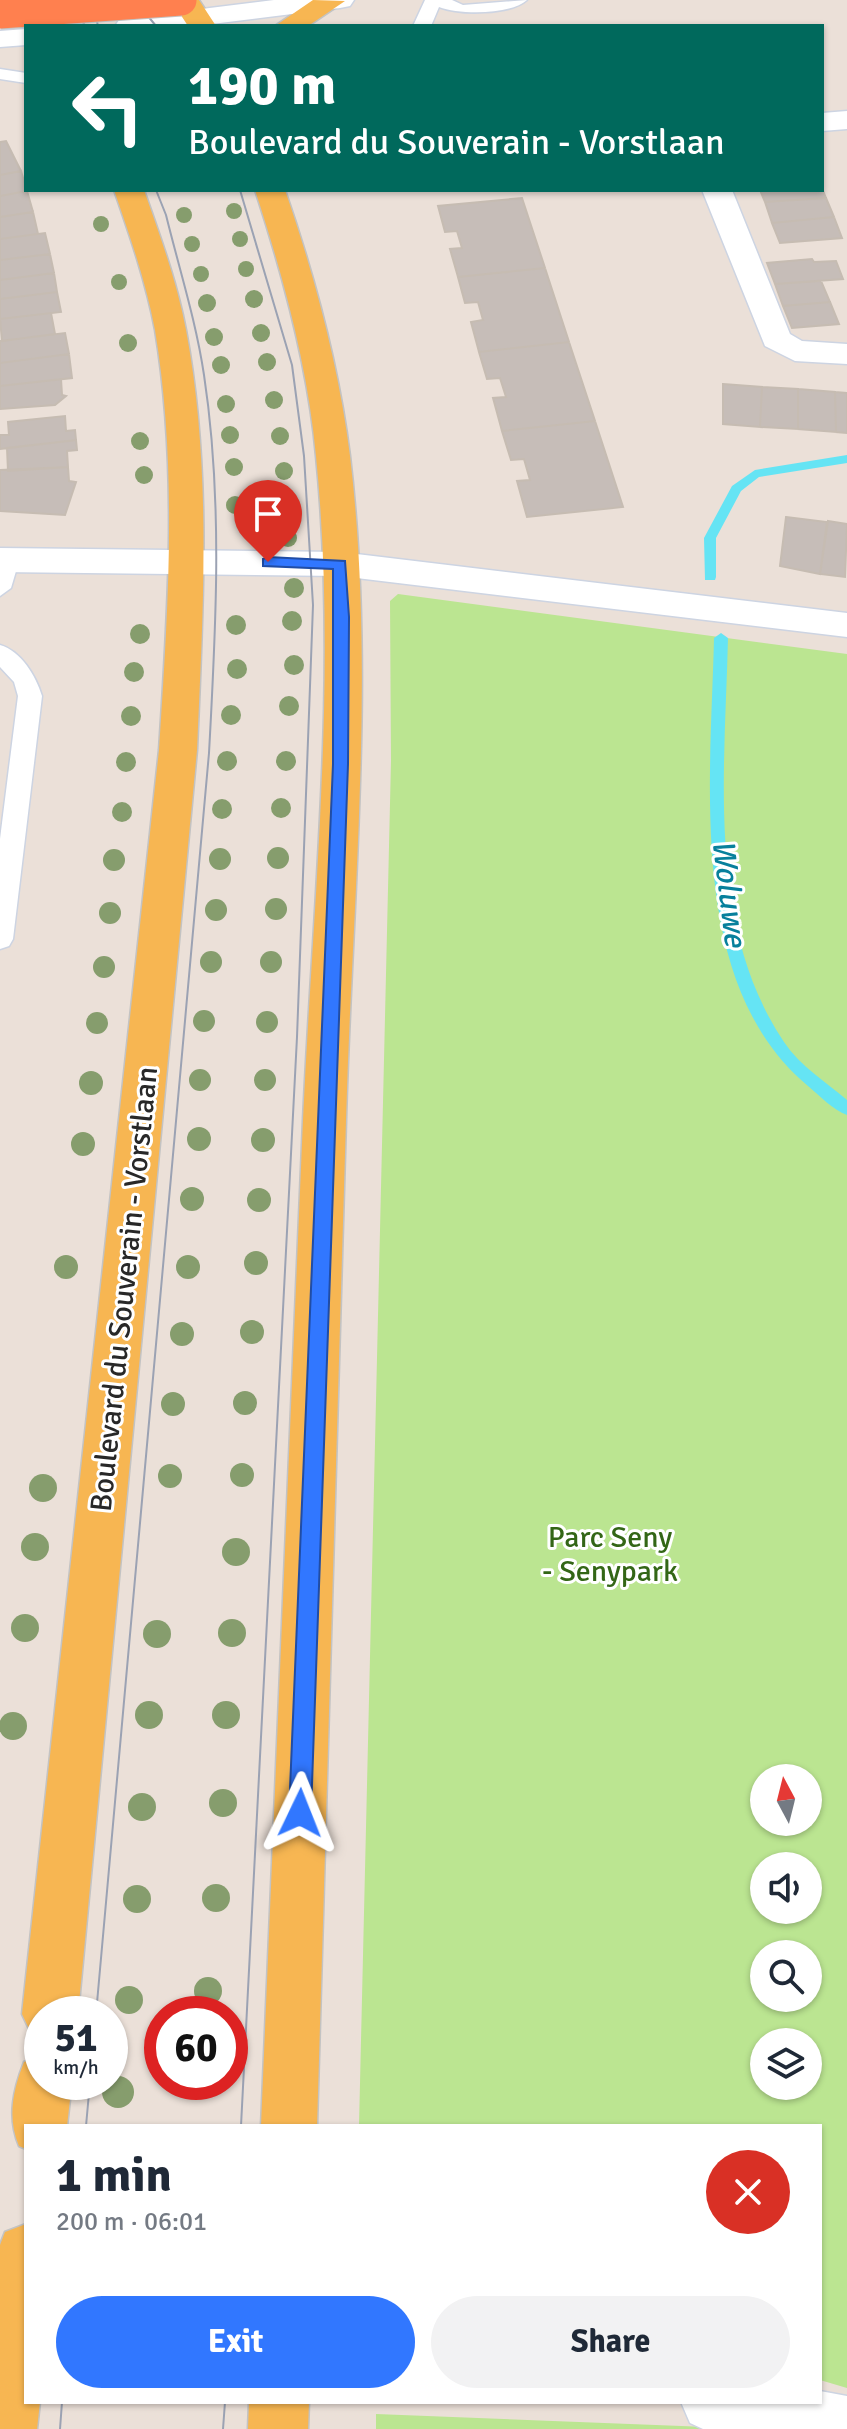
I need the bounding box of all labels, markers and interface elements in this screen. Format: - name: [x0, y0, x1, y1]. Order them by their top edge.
- text: 190 m: [188, 51, 336, 120]
- icon: left: [56, 56, 160, 160]
- text: Boulevard du Souverain - Vorstlaan: [188, 120, 725, 165]
- pin: [234, 480, 302, 562]
- icon: arrive: [246, 492, 290, 536]
- water label: Woluwe: [704, 837, 756, 951]
- street label: Boulevard du Souverain - Vorstlaan: [83, 1065, 166, 1513]
- park label: Parc Seny - Senypark: [542, 1519, 678, 1590]
- north arrow: [750, 1764, 822, 1836]
- map controls: [750, 1764, 822, 2100]
- position arrow: [258, 1771, 342, 1855]
- button: sound: [750, 1852, 822, 1924]
- button: search: [750, 1940, 822, 2012]
- speed limit sign: 60: [144, 1996, 248, 2100]
- text: 51: [54, 2013, 98, 2063]
- button: layers: [750, 2028, 822, 2100]
- text: km/h: [53, 2055, 99, 2080]
- text: 1 min: [56, 2146, 172, 2205]
- button: close: [706, 2150, 790, 2234]
- text: 200 m · 06:01: [56, 2206, 207, 2238]
- button: Exit: [56, 2296, 415, 2388]
- button: Share: [431, 2296, 790, 2388]

